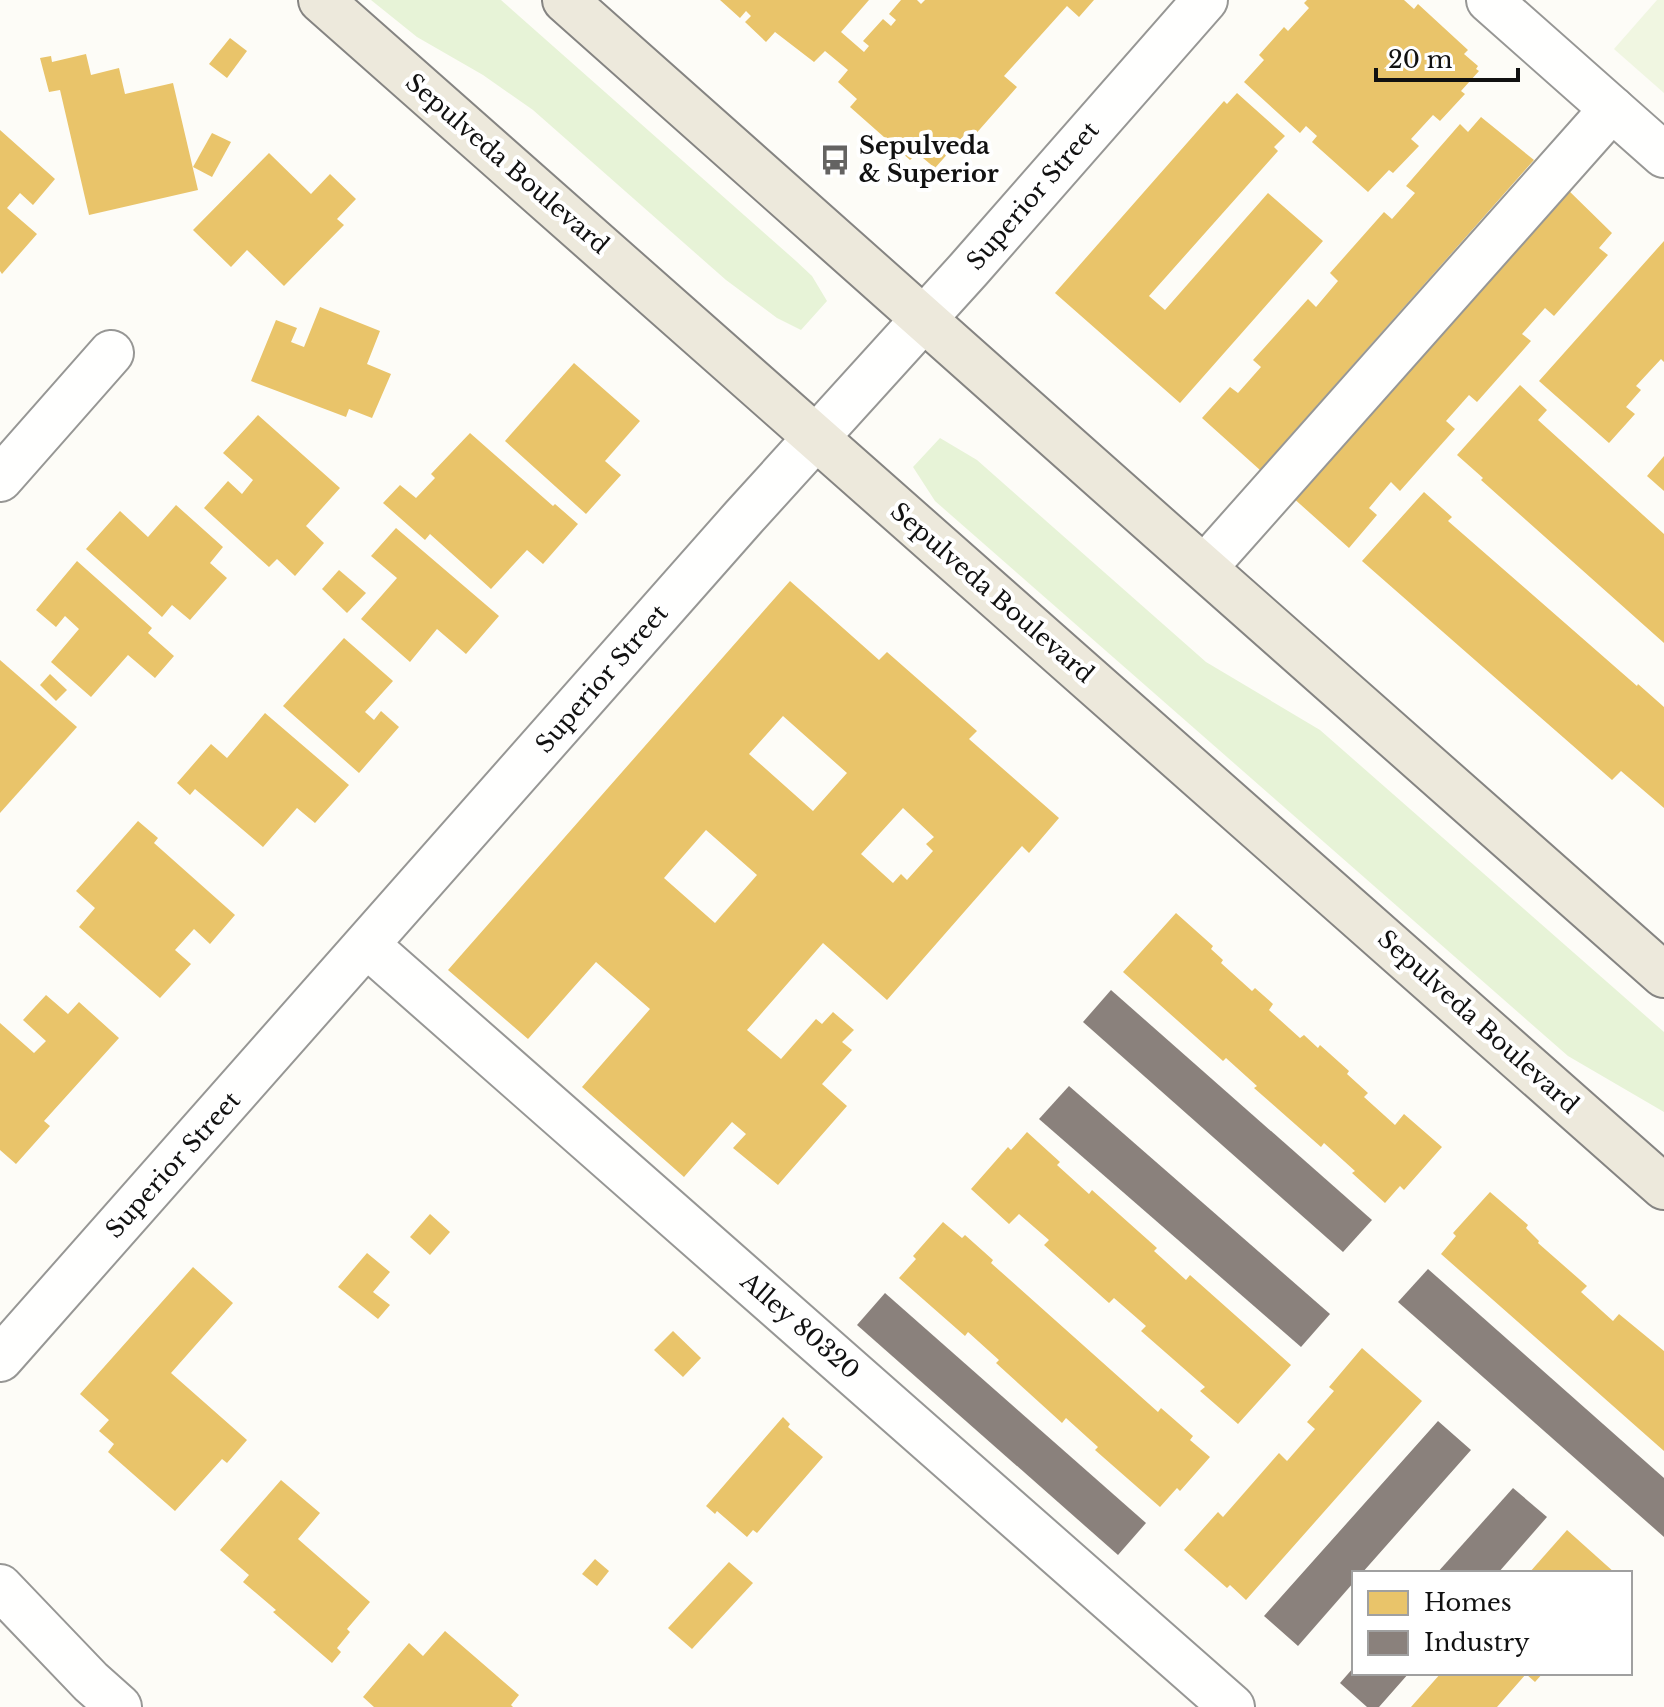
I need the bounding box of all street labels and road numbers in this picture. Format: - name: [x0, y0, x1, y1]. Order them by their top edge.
- street label: Sepulveda Boulevard: [400, 67, 615, 260]
- street label: Superior Street: [960, 116, 1105, 276]
- street label: Sepulveda Boulevard: [885, 496, 1100, 689]
- street label: Superior Street: [529, 599, 674, 759]
- street label: Sepulveda Boulevard: [1372, 924, 1585, 1119]
- street label: Superior Street: [99, 1086, 246, 1244]
- street label: Alley 80320: [734, 1266, 865, 1385]

